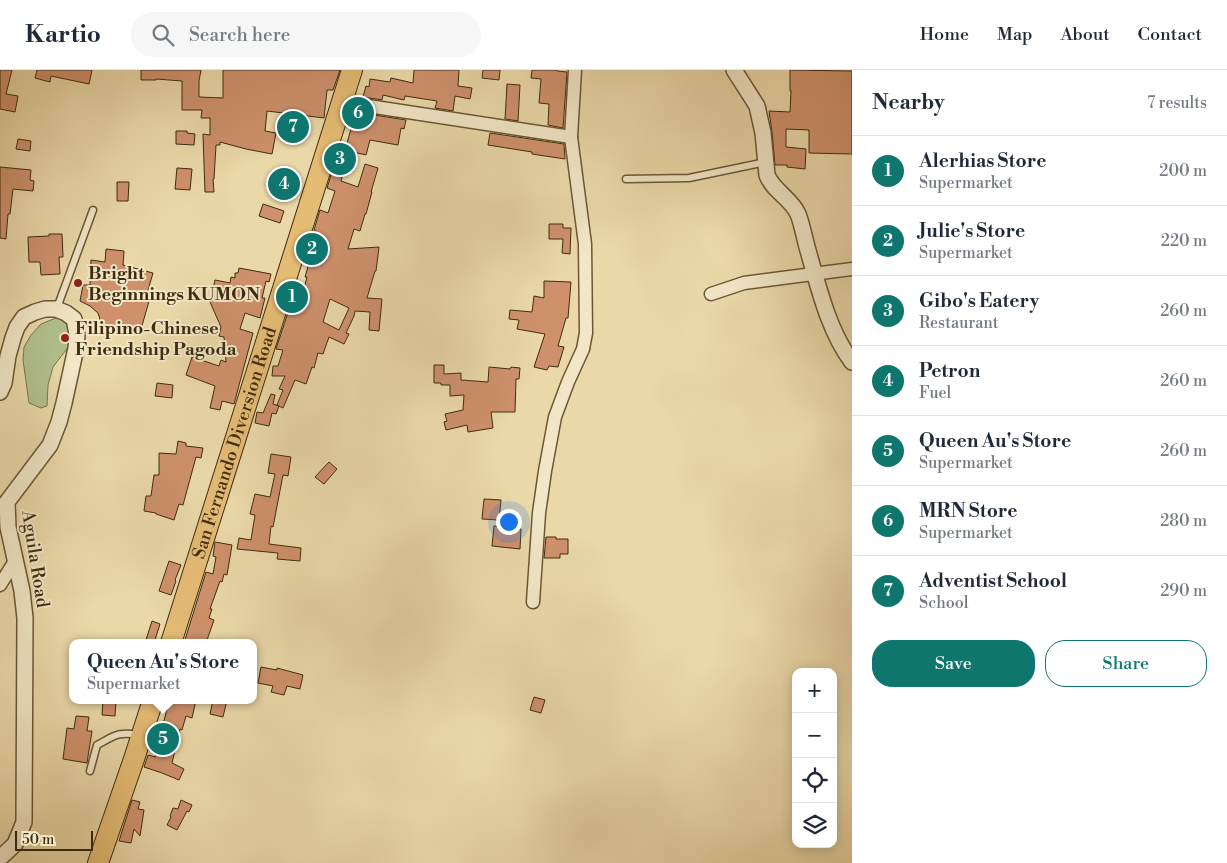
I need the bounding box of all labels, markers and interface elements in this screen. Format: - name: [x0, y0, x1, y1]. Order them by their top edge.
- search box: [131, 12, 481, 57]
- text: Kartio: [25, 20, 101, 50]
- icon: search: [149, 21, 177, 49]
- text: Search here: [189, 23, 290, 47]
- text: Home: [920, 23, 969, 46]
- text: Map: [997, 23, 1033, 46]
- text: About: [1061, 23, 1110, 46]
- text: Contact: [1138, 23, 1202, 46]
- text: Nearby: [872, 90, 945, 116]
- text: 7 results: [1147, 93, 1207, 113]
- pin: 6: [342, 94, 374, 132]
- pin: 7: [277, 108, 309, 146]
- pin: 3: [324, 140, 356, 178]
- text: Alerhias Store: [919, 149, 1046, 173]
- text: 1: [884, 161, 892, 181]
- text: 200 m: [1159, 161, 1207, 181]
- pin: 4: [268, 165, 300, 203]
- text: Supermarket: [919, 173, 1013, 193]
- text: Julie's Store: [919, 219, 1025, 243]
- pin: 2: [296, 230, 328, 268]
- text: 2: [883, 231, 893, 251]
- text: 220 m: [1161, 231, 1207, 251]
- text: Supermarket: [919, 243, 1013, 263]
- place label: Bright Beginnings KUMON: [88, 262, 260, 306]
- marker: Bright Beginnings KUMON: [72, 277, 84, 289]
- pin: 1: [276, 278, 308, 316]
- text: Gibo's Eatery: [919, 289, 1039, 313]
- text: 3: [883, 301, 893, 321]
- text: 260 m: [1160, 301, 1207, 321]
- text: Restaurant: [919, 313, 998, 333]
- place label: Filipino-Chinese Friendship Pagoda: [75, 317, 237, 361]
- street label: San Fernando Diversion Road: [187, 323, 282, 562]
- marker: Filipino-Chinese Friendship Pagoda: [59, 332, 71, 344]
- text: Petron: [919, 359, 980, 383]
- text: 4: [883, 371, 893, 391]
- text: 260 m: [1160, 371, 1207, 391]
- text: Fuel: [919, 383, 951, 403]
- text: Queen Au's Store: [919, 429, 1071, 453]
- text: 5: [883, 441, 893, 461]
- text: 260 m: [1160, 441, 1207, 461]
- text: Supermarket: [919, 453, 1013, 473]
- text: MRN Store: [919, 499, 1018, 523]
- street label: Aguila Road: [16, 508, 54, 610]
- your location: [496, 509, 522, 535]
- text: 6: [883, 511, 893, 531]
- text: 280 m: [1160, 511, 1207, 531]
- text: Supermarket: [919, 523, 1013, 543]
- text: Adventist School: [919, 569, 1067, 593]
- text: 7: [883, 581, 893, 601]
- text: 290 m: [1160, 581, 1207, 601]
- text: School: [919, 593, 968, 613]
- popup: [69, 639, 257, 704]
- button: Save: [872, 640, 1035, 687]
- button: Share: [1045, 640, 1207, 687]
- text: Queen Au's Store: [87, 650, 239, 674]
- map controls: [792, 668, 837, 848]
- button: +: [792, 668, 837, 713]
- text: Supermarket: [87, 674, 181, 694]
- button: −: [792, 713, 837, 758]
- pin: 5: [147, 720, 179, 758]
- button: locate: [792, 758, 837, 803]
- button: layers: [792, 803, 837, 848]
- scale bar: [15, 828, 92, 851]
- text: 50 m: [22, 831, 54, 849]

